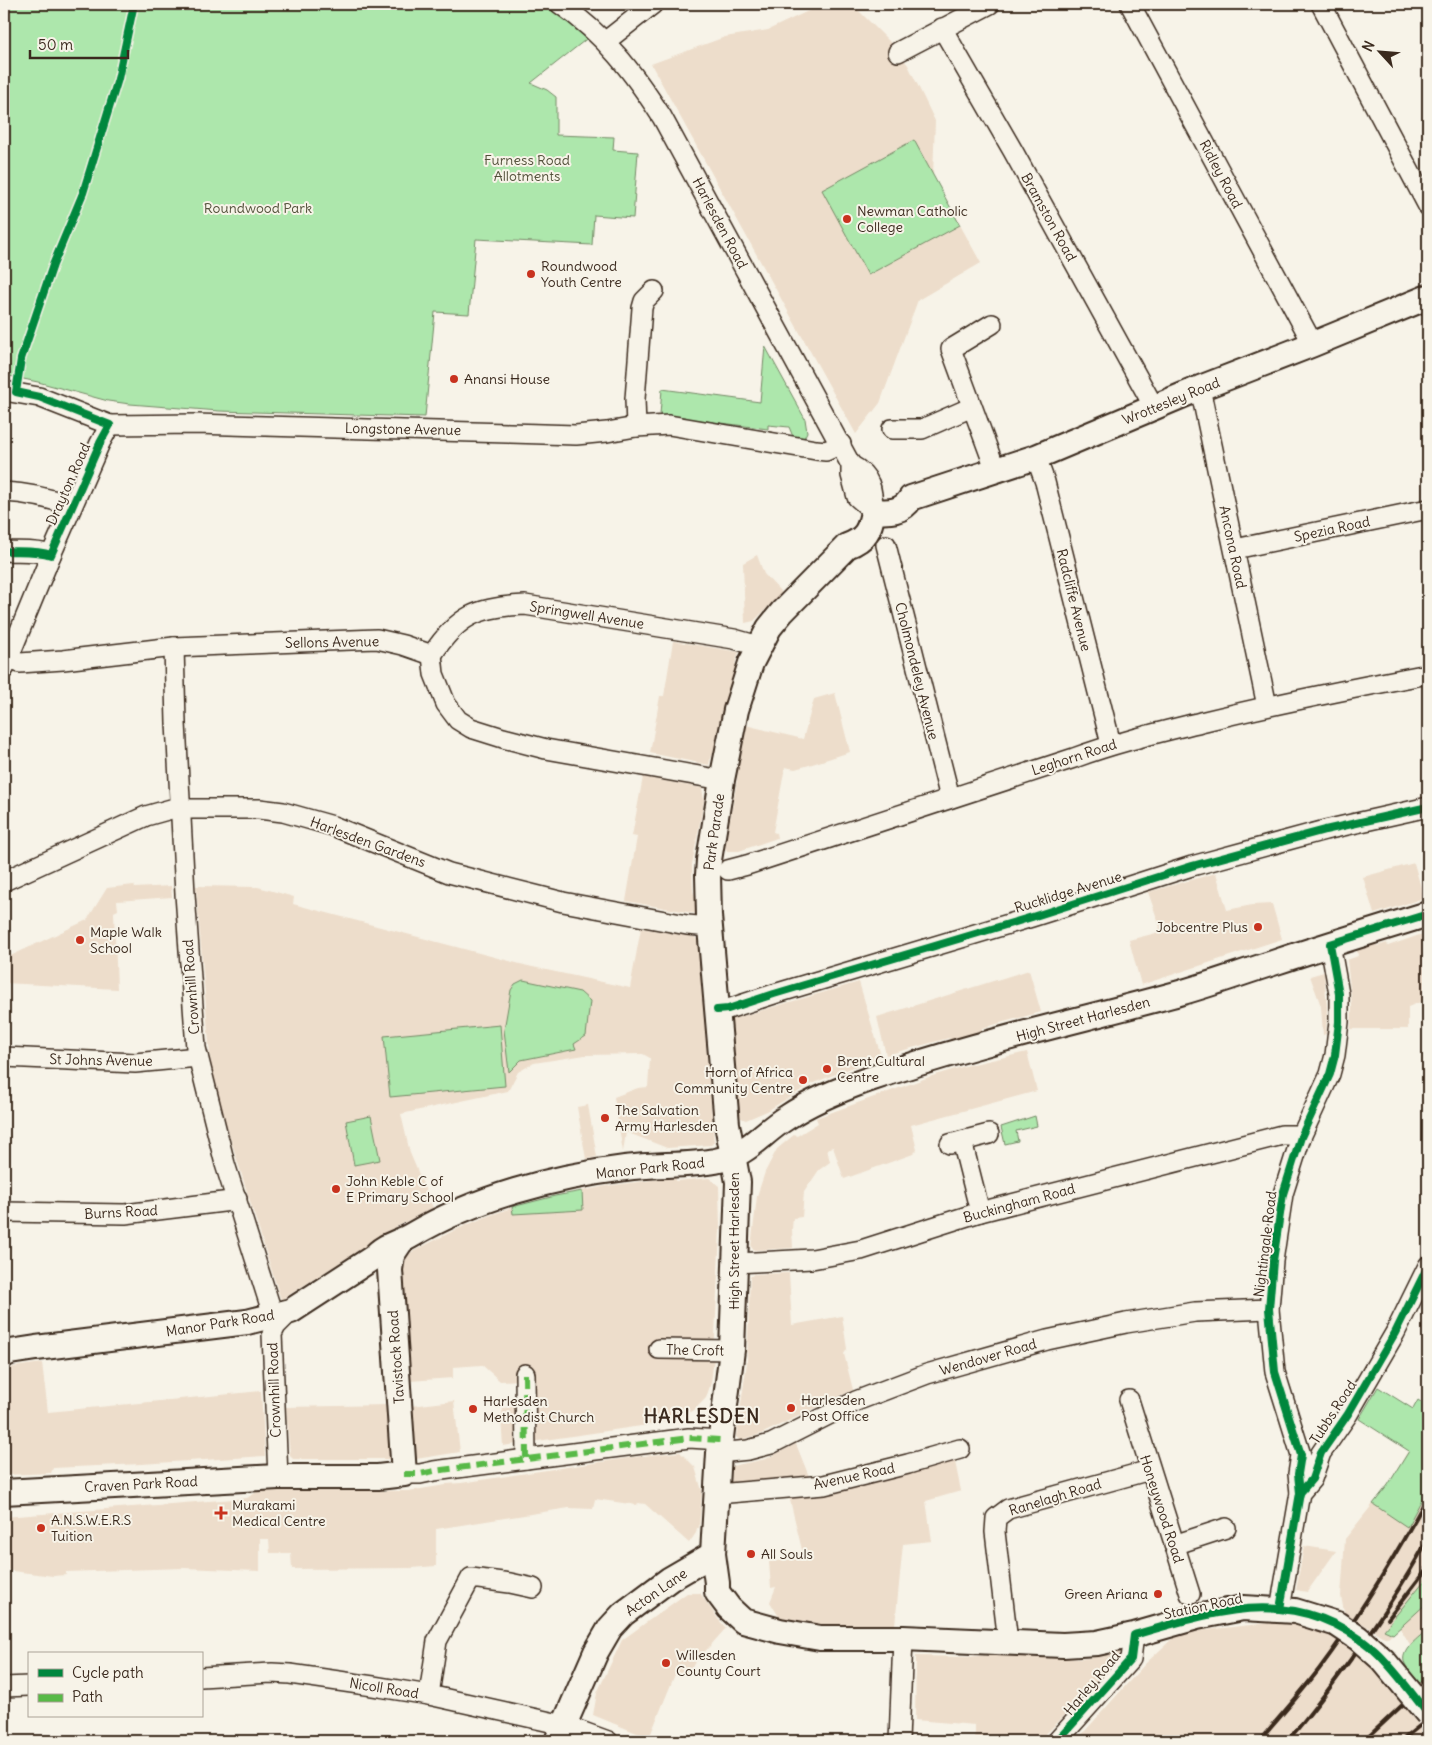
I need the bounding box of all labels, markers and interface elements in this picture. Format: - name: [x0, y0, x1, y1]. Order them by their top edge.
- scale bar: [30, 28, 128, 60]
- north arrow: [1354, 28, 1404, 78]
- text: 50 m: [38, 35, 73, 54]
- text: N: [1358, 38, 1379, 55]
- street label: Ridley Road: [1195, 137, 1247, 211]
- park label: Furness Road Allotments: [484, 151, 570, 185]
- street label: Bramston Road: [1017, 170, 1081, 264]
- street label: Harlesden Road: [688, 174, 752, 272]
- park label: Roundwood Park: [204, 199, 312, 217]
- place label: Newman Catholic College: [857, 202, 968, 236]
- marker: Newman Catholic College: [841, 213, 853, 225]
- place label: Roundwood Youth Centre: [541, 257, 622, 291]
- marker: Roundwood Youth Centre: [525, 268, 537, 280]
- place label: Anansi House: [464, 370, 550, 388]
- marker: Anansi House: [448, 373, 460, 385]
- street label: Wrottesley Road: [1120, 373, 1222, 429]
- street label: Longstone Avenue: [345, 419, 461, 439]
- street label: Drayton Road: [42, 440, 94, 528]
- street label: Ancona Road: [1215, 504, 1251, 590]
- street label: Spezia Road: [1292, 512, 1372, 546]
- street label: Radcliffe Avenue: [1053, 547, 1095, 653]
- street label: Springwell Avenue: [528, 597, 646, 633]
- street label: Cholmondeley Avenue: [891, 600, 943, 742]
- street label: Sellons Avenue: [285, 632, 379, 652]
- street label: Leghorn Road: [1029, 735, 1119, 779]
- street label: Park Parade: [700, 792, 728, 872]
- street label: Harlesden Gardens: [308, 813, 428, 871]
- street label: Rucklidge Avenue: [1012, 867, 1124, 917]
- place label: Jobcentre Plus: [1156, 918, 1248, 936]
- marker: Jobcentre Plus: [1252, 921, 1264, 933]
- place label: Maple Walk School: [90, 923, 162, 957]
- marker: Maple Walk School: [74, 934, 86, 946]
- street label: Crownhill Road: [179, 939, 203, 1035]
- street label: High Street Harlesden: [1014, 992, 1152, 1046]
- street label: St Johns Avenue: [49, 1050, 153, 1070]
- place label: Brent Cultural Centre: [837, 1052, 925, 1086]
- place label: Horn of Africa Community Centre: [674, 1063, 793, 1097]
- marker: Brent Cultural Centre: [821, 1063, 833, 1075]
- marker: Horn of Africa Community Centre: [797, 1074, 809, 1086]
- place label: The Salvation Army Harlesden: [615, 1101, 718, 1135]
- marker: The Salvation Army Harlesden: [599, 1112, 611, 1124]
- street label: Manor Park Road: [595, 1153, 705, 1183]
- place label: John Keble C of E Primary School: [346, 1172, 454, 1206]
- street label: High Street Harlesden: [725, 1172, 743, 1310]
- street label: Buckingham Road: [961, 1179, 1077, 1227]
- marker: John Keble C of E Primary School: [330, 1183, 342, 1195]
- street label: Nightingale Road: [1250, 1190, 1280, 1298]
- street label: Burns Road: [84, 1201, 158, 1223]
- street label: Manor Park Road: [165, 1306, 275, 1340]
- street label: Tavistock Road: [384, 1310, 408, 1404]
- street label: Wendover Road: [937, 1335, 1039, 1379]
- street label: The Croft: [666, 1340, 724, 1360]
- street label: Crownhill Road: [263, 1342, 285, 1438]
- street label: Tubbs Road: [1306, 1377, 1360, 1447]
- place label: Harlesden Post Office: [801, 1391, 869, 1425]
- place label: Harlesden Methodist Church: [483, 1392, 594, 1426]
- marker: Harlesden Post Office: [785, 1402, 797, 1414]
- marker: Harlesden Methodist Church: [467, 1403, 479, 1415]
- district label: HARLESDEN: [644, 1404, 760, 1428]
- street label: Honeywood Road: [1136, 1453, 1188, 1565]
- street label: Avenue Road: [811, 1459, 897, 1493]
- street label: Craven Park Road: [84, 1472, 198, 1496]
- street label: Ranelagh Road: [1007, 1474, 1103, 1520]
- place label: Murakami Medical Centre: [232, 1496, 326, 1530]
- marker: Murakami Medical Centre: [214, 1506, 228, 1520]
- place label: A.N.S.W.E.R.S Tuition: [51, 1511, 132, 1545]
- marker: A.N.S.W.E.R.S Tuition: [35, 1522, 47, 1534]
- place label: All Souls: [761, 1545, 813, 1563]
- marker: All Souls: [745, 1548, 757, 1560]
- street label: Acton Lane: [622, 1564, 690, 1620]
- place label: Green Ariana: [1064, 1585, 1148, 1603]
- marker: Green Ariana: [1152, 1588, 1164, 1600]
- street label: Station Road: [1162, 1589, 1244, 1623]
- place label: Willesden County Court: [676, 1646, 761, 1680]
- street label: Harley Road: [1060, 1647, 1124, 1719]
- legend: [28, 1652, 202, 1718]
- marker: Willesden County Court: [660, 1657, 672, 1669]
- text: Cycle path: [72, 1663, 144, 1682]
- street label: Nicoll Road: [348, 1674, 420, 1702]
- text: Path: [72, 1687, 103, 1706]

